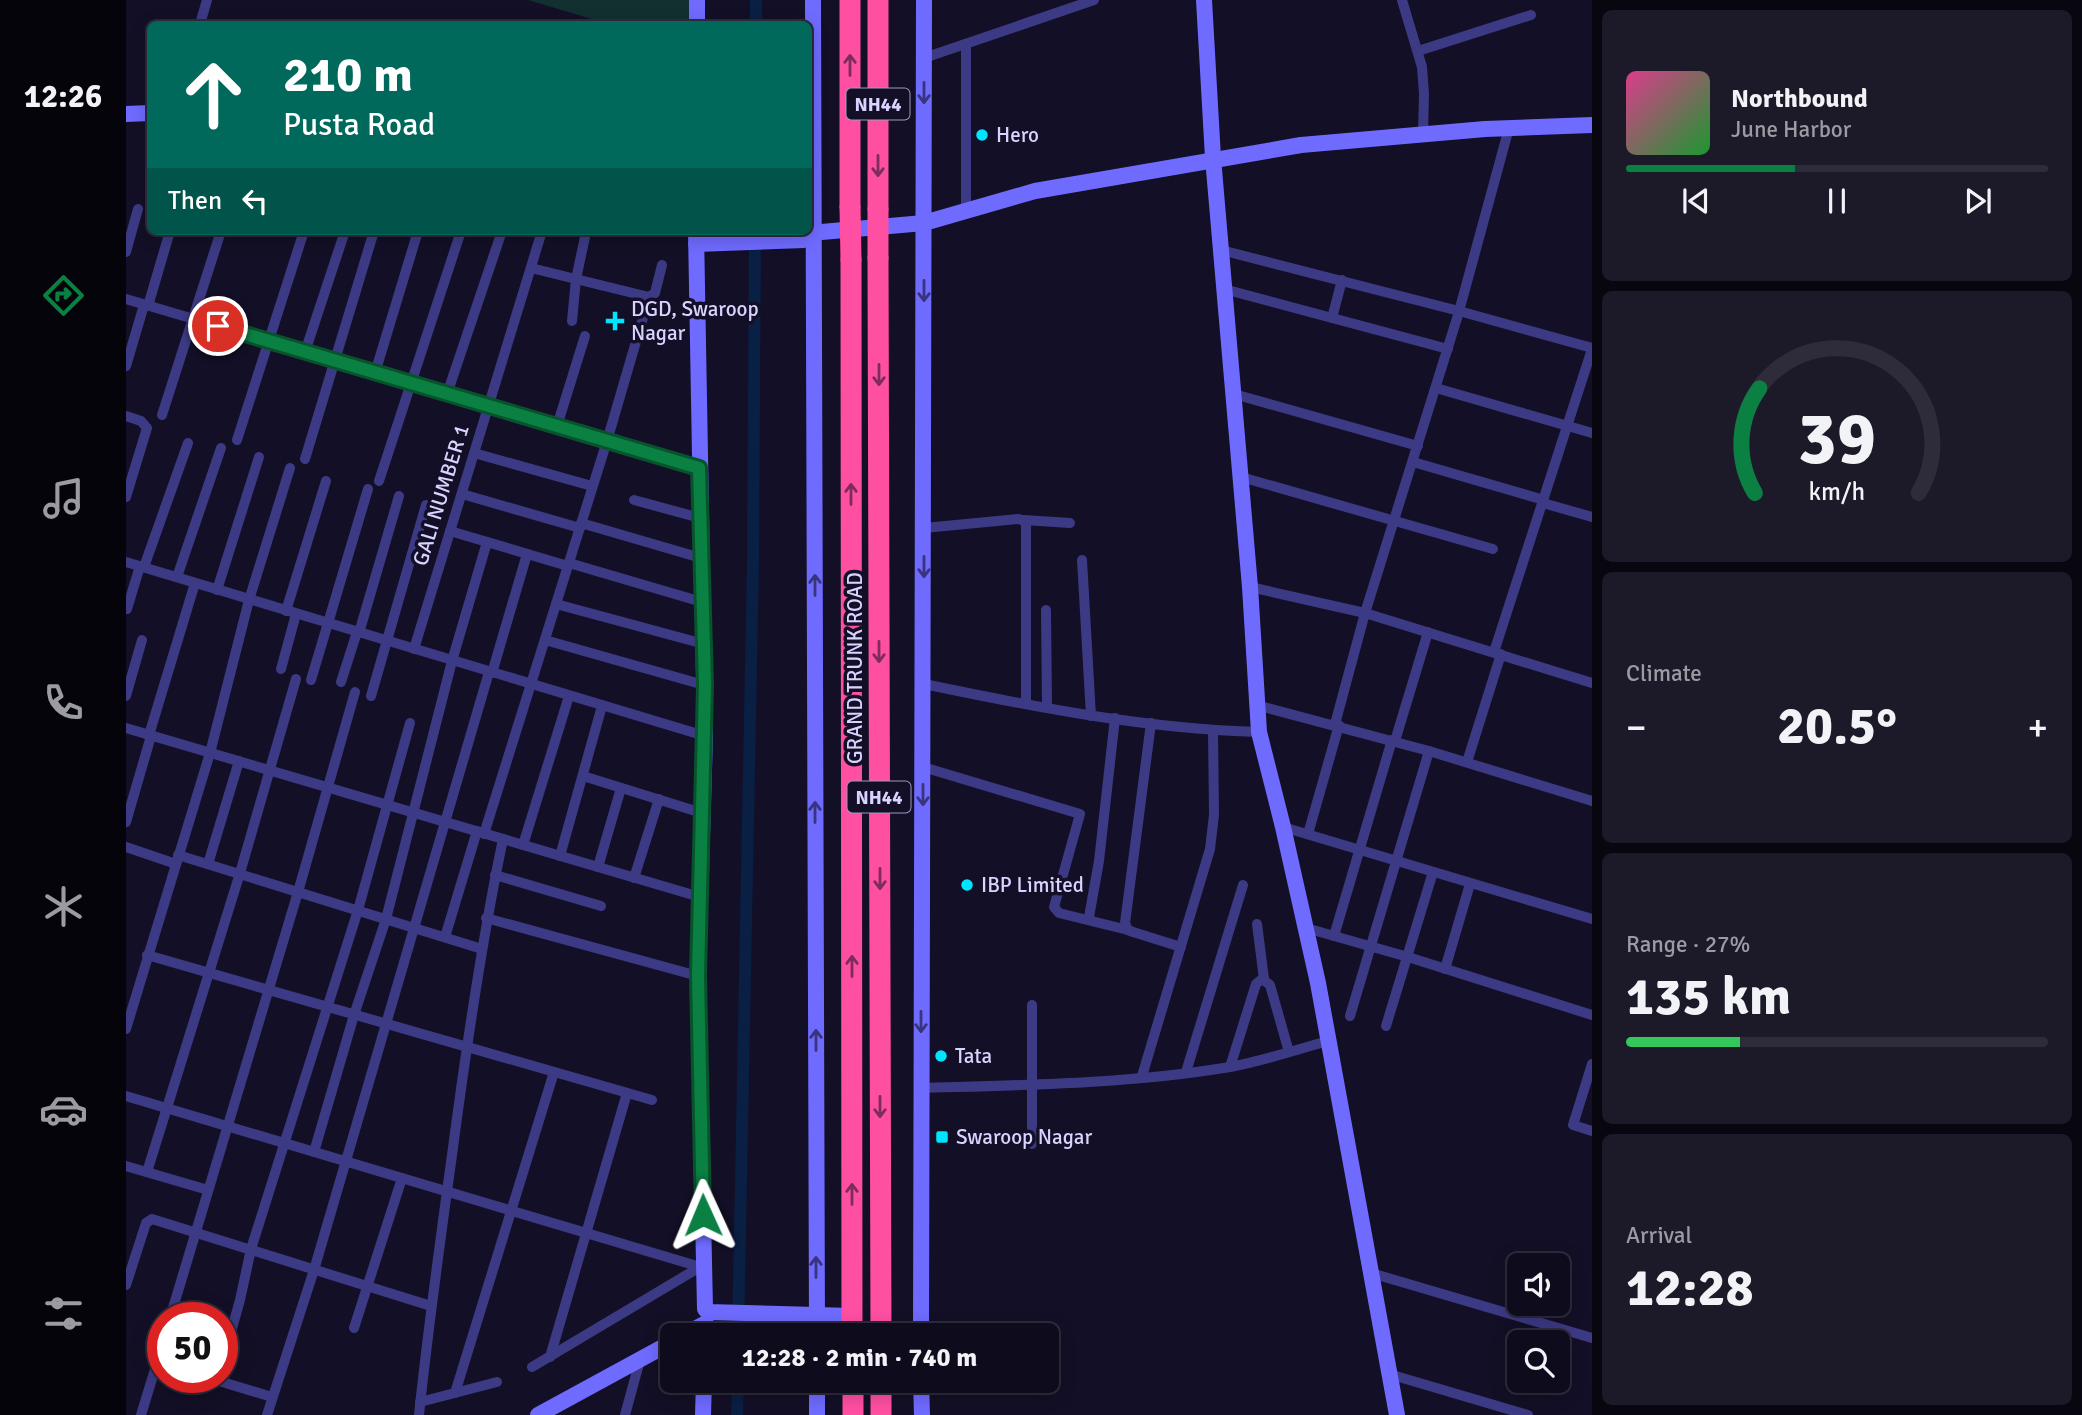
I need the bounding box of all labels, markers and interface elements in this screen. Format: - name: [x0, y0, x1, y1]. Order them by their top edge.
- text: 210 m: [283, 45, 413, 105]
- icon: ahead: [168, 49, 259, 140]
- one-way arrow: [843, 54, 857, 77]
- text: 12:26: [24, 77, 102, 116]
- one-way arrow: [917, 81, 931, 104]
- text: Northbound: [1731, 83, 1868, 115]
- road number: NH44: [846, 88, 910, 120]
- text: Pusta Road: [283, 105, 435, 144]
- text: June Harbor: [1731, 115, 1851, 144]
- place label: Hero: [996, 122, 1039, 148]
- marker: Hero: [974, 127, 990, 143]
- one-way arrow: [871, 154, 885, 177]
- icon: left: [236, 182, 274, 220]
- icon: previous: [1677, 182, 1715, 220]
- icon: pause: [1818, 182, 1856, 220]
- icon: next: [1959, 182, 1997, 220]
- text: Then: [168, 185, 222, 217]
- icon: directions: [39, 271, 88, 320]
- one-way arrow: [917, 279, 931, 302]
- pin: [188, 296, 248, 356]
- place label: DGD, Swaroop Nagar: [631, 296, 759, 346]
- icon: arrive: [199, 307, 237, 345]
- marker: DGD, Swaroop Nagar: [605, 311, 625, 331]
- one-way arrow: [872, 364, 885, 387]
- text: 39: [1798, 395, 1876, 484]
- street label: GALI NUMBER 1: [407, 421, 475, 569]
- icon: music: [39, 474, 88, 523]
- text: km/h: [1809, 475, 1865, 506]
- one-way arrow: [844, 482, 858, 505]
- one-way arrow: [917, 556, 931, 579]
- street label: GRAND TRUNK ROAD: [842, 572, 868, 764]
- one-way arrow: [808, 573, 822, 596]
- one-way arrow: [872, 640, 886, 663]
- text: Climate: [1626, 659, 1702, 688]
- icon: phone: [39, 678, 88, 727]
- text: 20.5°: [1777, 694, 1897, 758]
- text: −: [1626, 704, 1647, 751]
- text: +: [2027, 704, 2048, 751]
- road number: NH44: [848, 782, 910, 812]
- one-way arrow: [916, 783, 930, 806]
- one-way arrow: [808, 801, 822, 824]
- one-way arrow: [873, 868, 887, 891]
- place label: IBP Limited: [981, 872, 1084, 898]
- marker: IBP Limited: [959, 877, 975, 893]
- icon: climate: [39, 882, 88, 931]
- text: Range · 27%: [1626, 930, 1750, 959]
- one-way arrow: [845, 955, 859, 978]
- text: 135 km: [1626, 965, 1791, 1029]
- one-way arrow: [914, 1011, 928, 1034]
- one-way arrow: [809, 1028, 823, 1051]
- place label: Tata: [955, 1043, 992, 1069]
- marker: Tata: [933, 1048, 949, 1064]
- icon: car: [39, 1085, 88, 1134]
- one-way arrow: [873, 1095, 887, 1118]
- place label: Swaroop Nagar: [956, 1124, 1092, 1150]
- marker: Swaroop Nagar: [934, 1129, 950, 1145]
- position arrow: [666, 1178, 740, 1252]
- one-way arrow: [845, 1182, 859, 1205]
- text: Arrival: [1626, 1221, 1692, 1250]
- map controls: [1507, 1253, 1570, 1393]
- button: sound: [1507, 1253, 1570, 1316]
- one-way arrow: [810, 1256, 823, 1279]
- text: 12:28: [1626, 1256, 1754, 1320]
- icon: filters: [39, 1289, 88, 1338]
- speed limit sign: 50: [147, 1302, 238, 1393]
- button: search: [1507, 1330, 1570, 1393]
- text: 12:28 · 2 min · 740 m: [742, 1342, 977, 1374]

